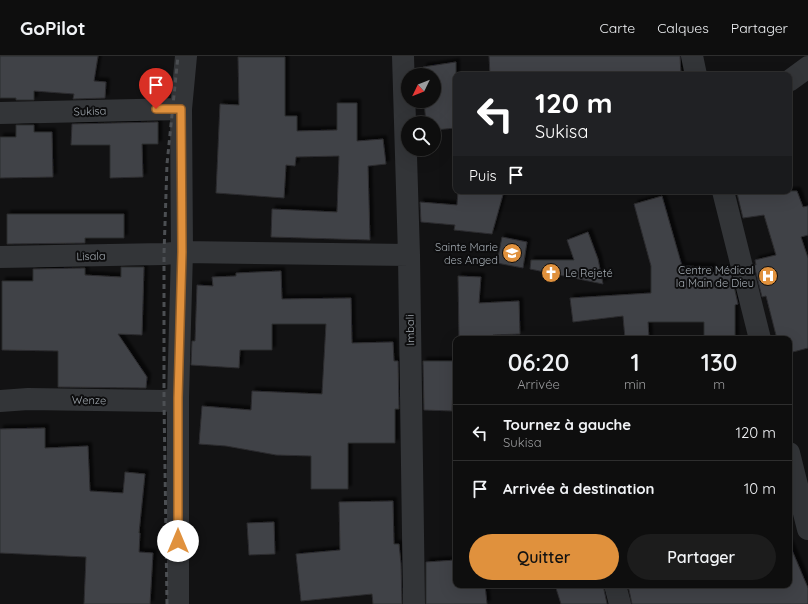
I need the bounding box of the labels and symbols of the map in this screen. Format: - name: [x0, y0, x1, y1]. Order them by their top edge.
- pin: [139, 68, 173, 109]
- north arrow: [401, 68, 441, 108]
- street label: Sukisa: [73, 103, 107, 119]
- place label: Sainte Marie des Anged: [435, 240, 498, 267]
- school or university icon: Sainte Marie des Anged: [501, 242, 523, 264]
- street label: Lisala: [76, 249, 106, 263]
- church icon: Le Rejeté: [540, 262, 562, 284]
- place label: Centre Médical la Main de Dieu: [676, 263, 754, 290]
- hospital icon: Centre Médical la Main de Dieu: [757, 265, 779, 287]
- place label: Le Rejeté: [565, 266, 613, 280]
- street label: Imbali: [403, 314, 417, 346]
- street label: Wenze: [72, 393, 106, 407]
- position arrow: [157, 520, 199, 562]

